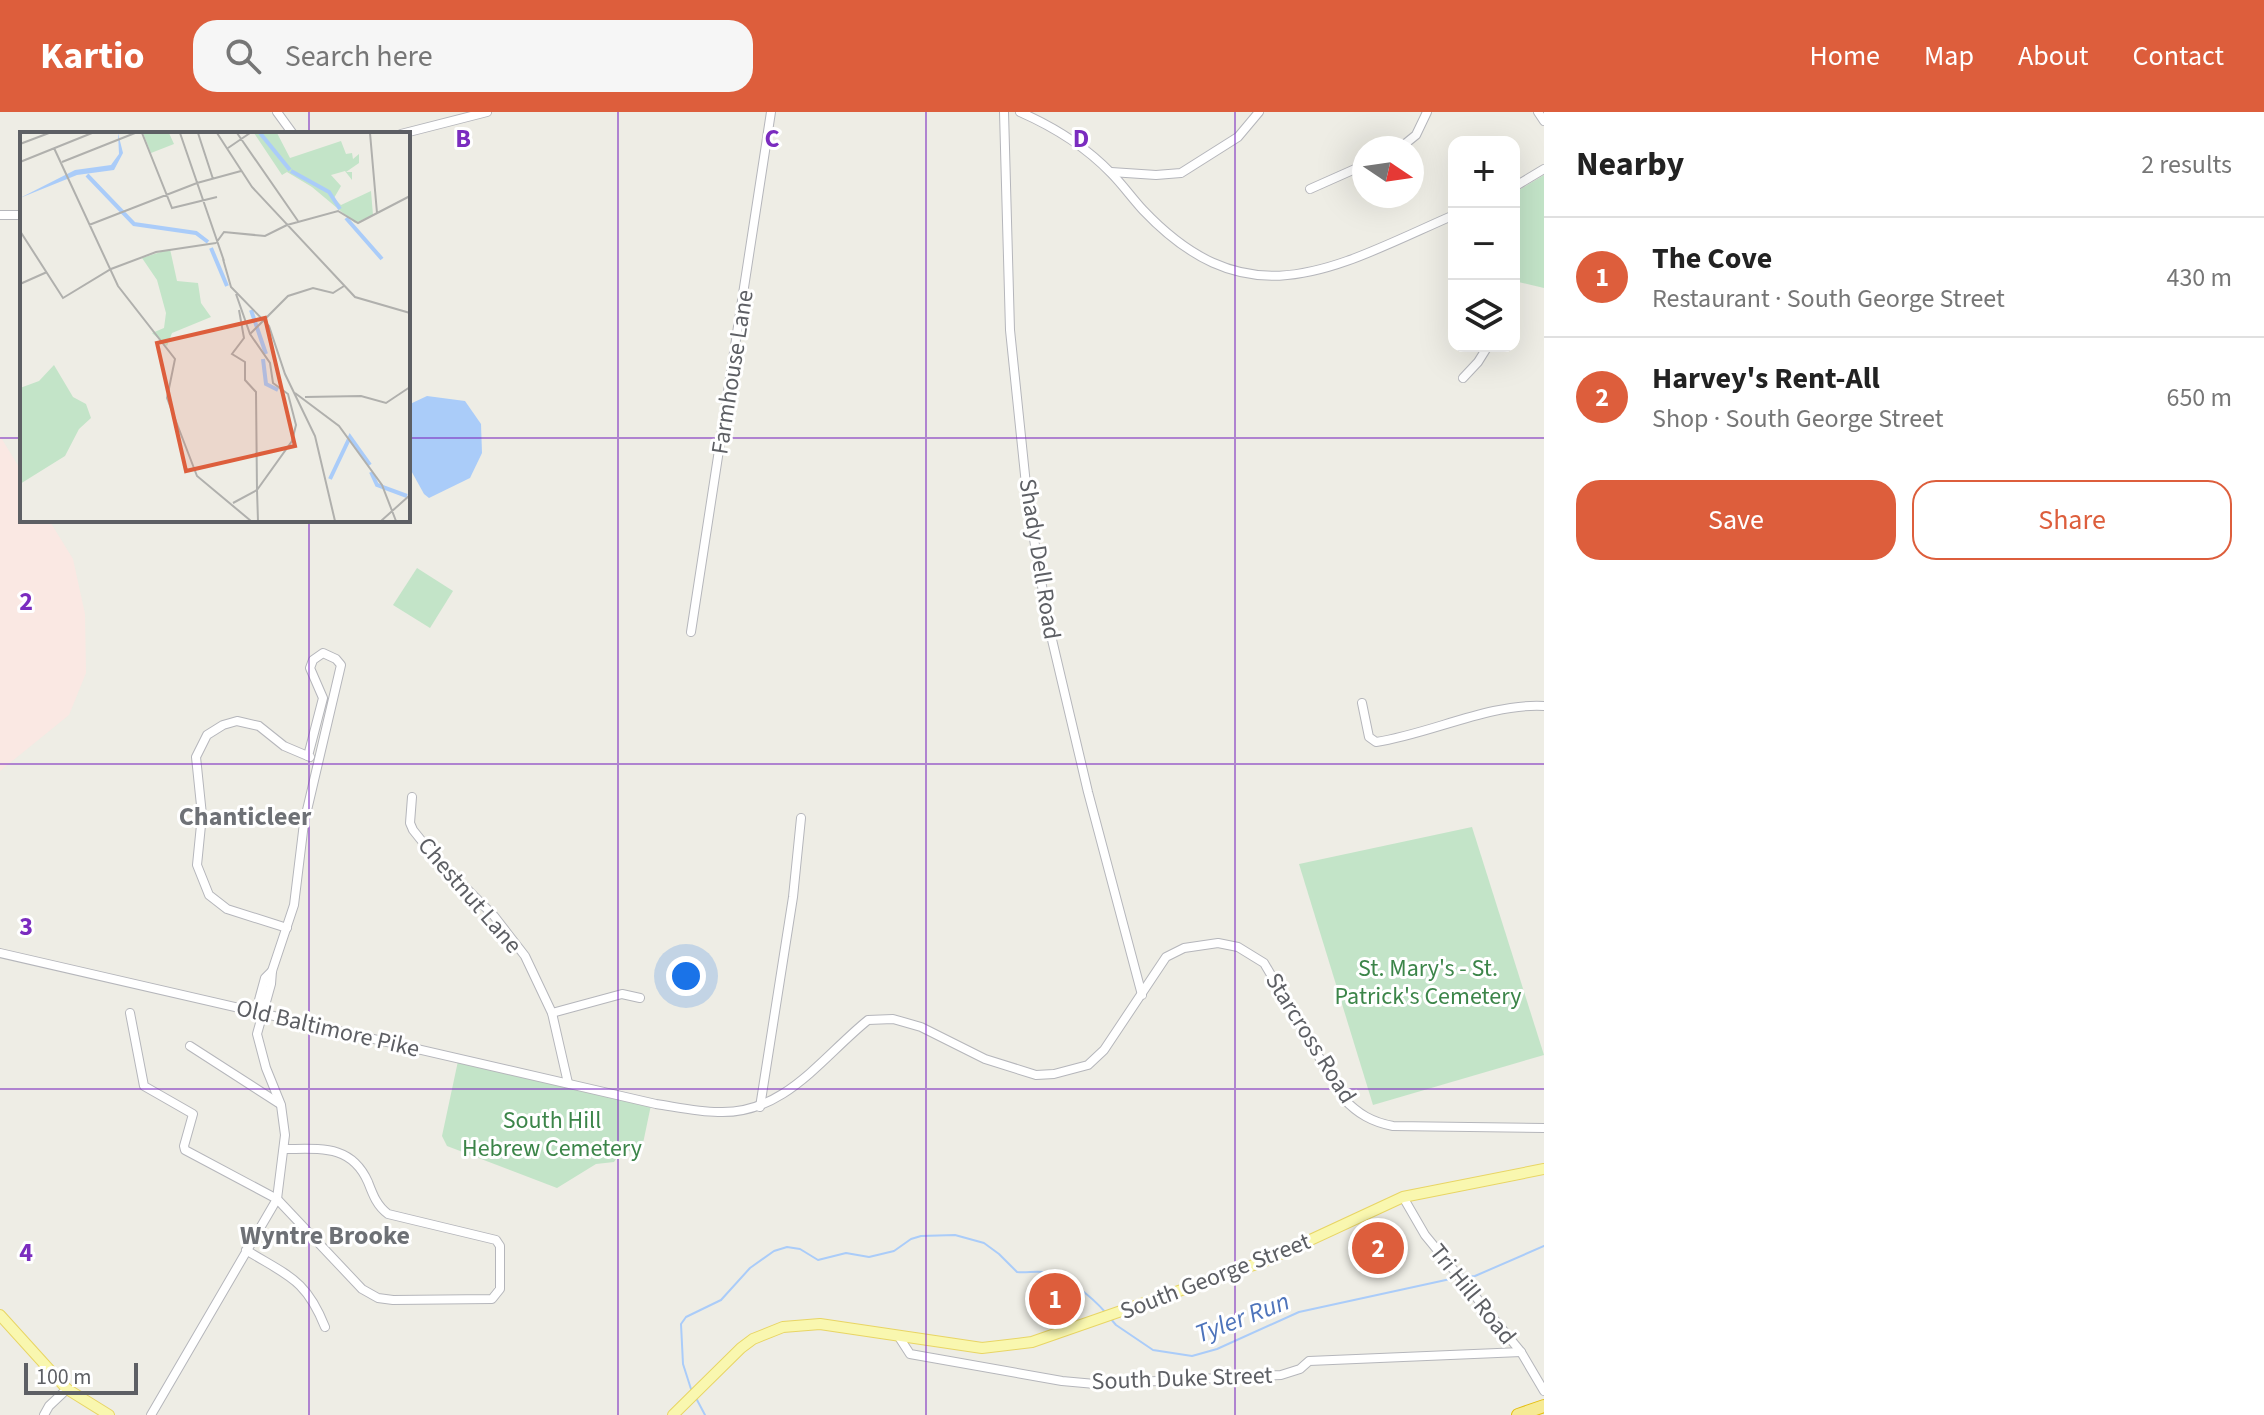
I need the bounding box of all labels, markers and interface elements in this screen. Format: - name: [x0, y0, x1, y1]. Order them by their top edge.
- search box: [193, 20, 753, 92]
- text: Kartio: [40, 29, 145, 83]
- icon: search: [221, 34, 265, 78]
- text: Search here: [285, 35, 433, 78]
- text: Home: [1809, 36, 1880, 76]
- text: Map: [1924, 36, 1974, 76]
- text: About: [2018, 36, 2089, 76]
- text: Contact: [2133, 36, 2224, 76]
- text: B: [455, 120, 471, 157]
- text: C: [764, 120, 780, 157]
- text: D: [1073, 120, 1089, 157]
- inset map: [20, 132, 410, 522]
- north arrow: [1352, 136, 1424, 208]
- map controls: [1448, 136, 1520, 352]
- button: +: [1448, 136, 1520, 208]
- text: Nearby: [1576, 140, 1684, 189]
- text: 2 results: [2141, 146, 2232, 183]
- button: −: [1448, 208, 1520, 280]
- text: The Cove: [1652, 237, 1772, 280]
- text: 1: [1595, 259, 1609, 296]
- text: 430 m: [2166, 259, 2232, 296]
- button: layers: [1448, 280, 1520, 352]
- text: Restaurant · South George Street: [1652, 280, 2005, 317]
- street label: Farmhouse Lane: [702, 287, 763, 457]
- text: Harvey's Rent-All: [1652, 357, 1880, 400]
- text: 2: [1595, 379, 1609, 416]
- text: 650 m: [2166, 379, 2232, 416]
- text: Shop · South George Street: [1652, 400, 1943, 437]
- street label: Shady Dell Road: [1010, 476, 1070, 642]
- button: Save: [1576, 480, 1896, 560]
- button: Share: [1912, 480, 2232, 560]
- text: 2: [19, 583, 33, 620]
- district label: Chanticleer: [179, 798, 312, 835]
- street label: Chestnut Lane: [409, 829, 530, 961]
- text: 3: [19, 908, 33, 945]
- park label: St. Mary's - St. Patrick's Cemetery: [1335, 951, 1521, 1014]
- your location: [666, 956, 706, 996]
- street label: Starcross Road: [1256, 966, 1365, 1110]
- street label: Old Baltimore Pike: [233, 990, 423, 1067]
- park label: South Hill Hebrew Cemetery: [462, 1103, 642, 1166]
- district label: Wyntre Brooke: [240, 1217, 410, 1254]
- pin: 2: [1352, 1218, 1404, 1278]
- street label: South George Street: [1115, 1224, 1315, 1329]
- text: 4: [19, 1234, 33, 1271]
- street label: Tri Hill Road: [1421, 1236, 1524, 1352]
- pin: 1: [1029, 1269, 1081, 1329]
- water label: Tyler Run: [1190, 1283, 1295, 1352]
- street label: South Duke Street: [1091, 1358, 1273, 1399]
- scale bar: [24, 1359, 138, 1395]
- text: 100 m: [36, 1361, 91, 1393]

